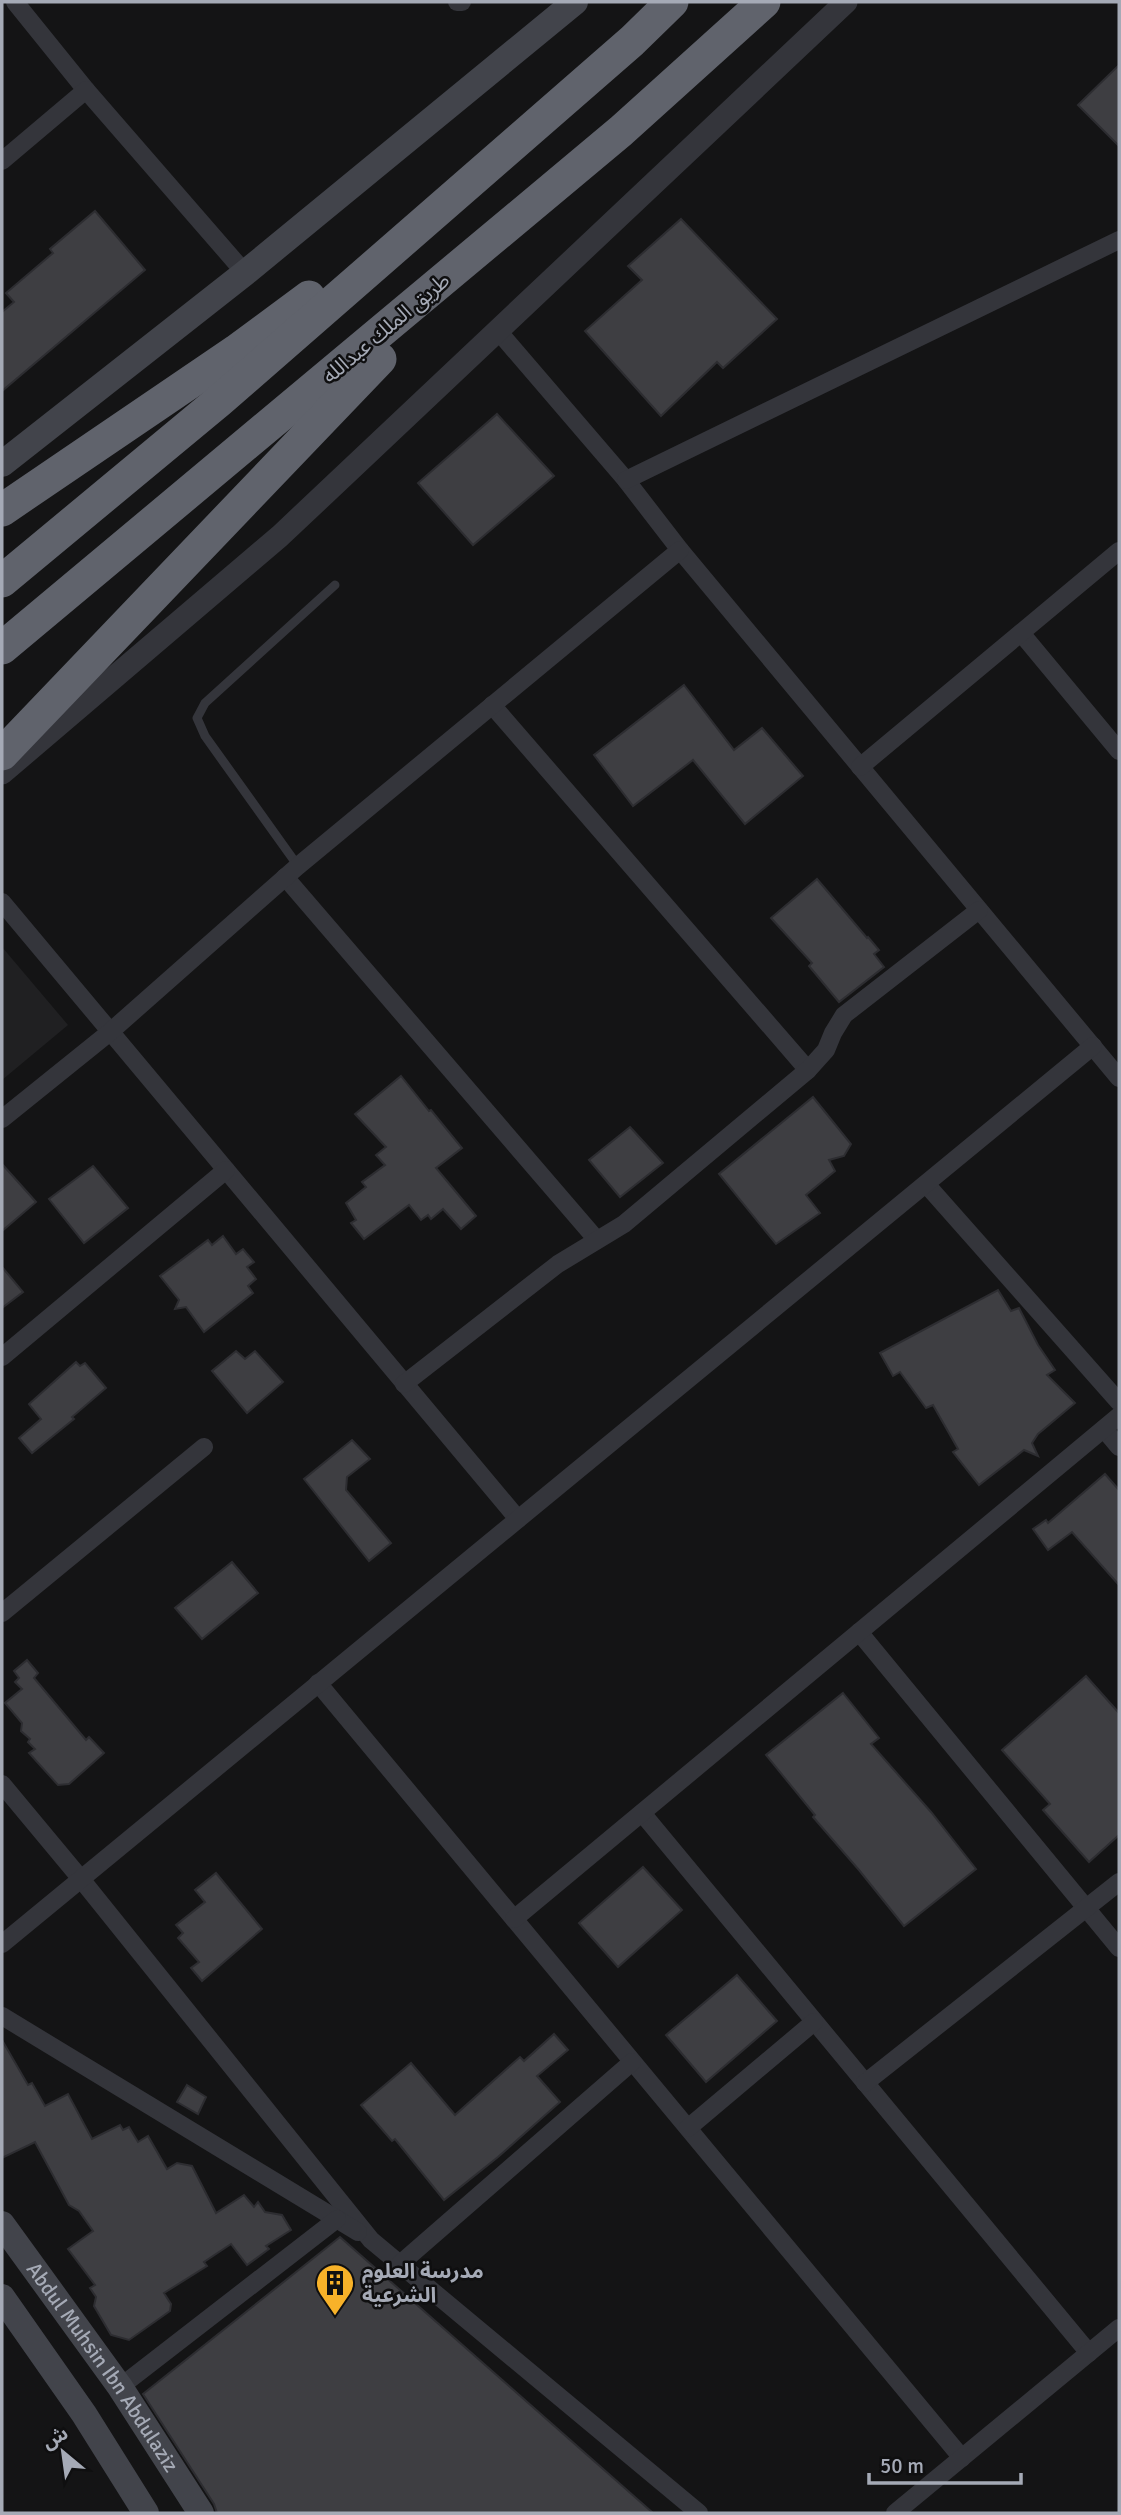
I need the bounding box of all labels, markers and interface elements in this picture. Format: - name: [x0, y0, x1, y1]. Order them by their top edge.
- street label: طريق الملك عبدالله: [317, 267, 455, 389]
- street label: Abdul Muhsin Ibn Abdulaziz: [21, 2257, 184, 2477]
- place label: مدرسة العلوم الشرعية: [362, 2258, 484, 2308]
- building icon: مدرسة العلوم الشرعية: [314, 2262, 356, 2317]
- north arrow: [28, 2417, 98, 2487]
- text: ش: [38, 2421, 72, 2455]
- scale bar: [869, 2442, 1021, 2486]
- text: 50 m: [880, 2453, 924, 2479]

